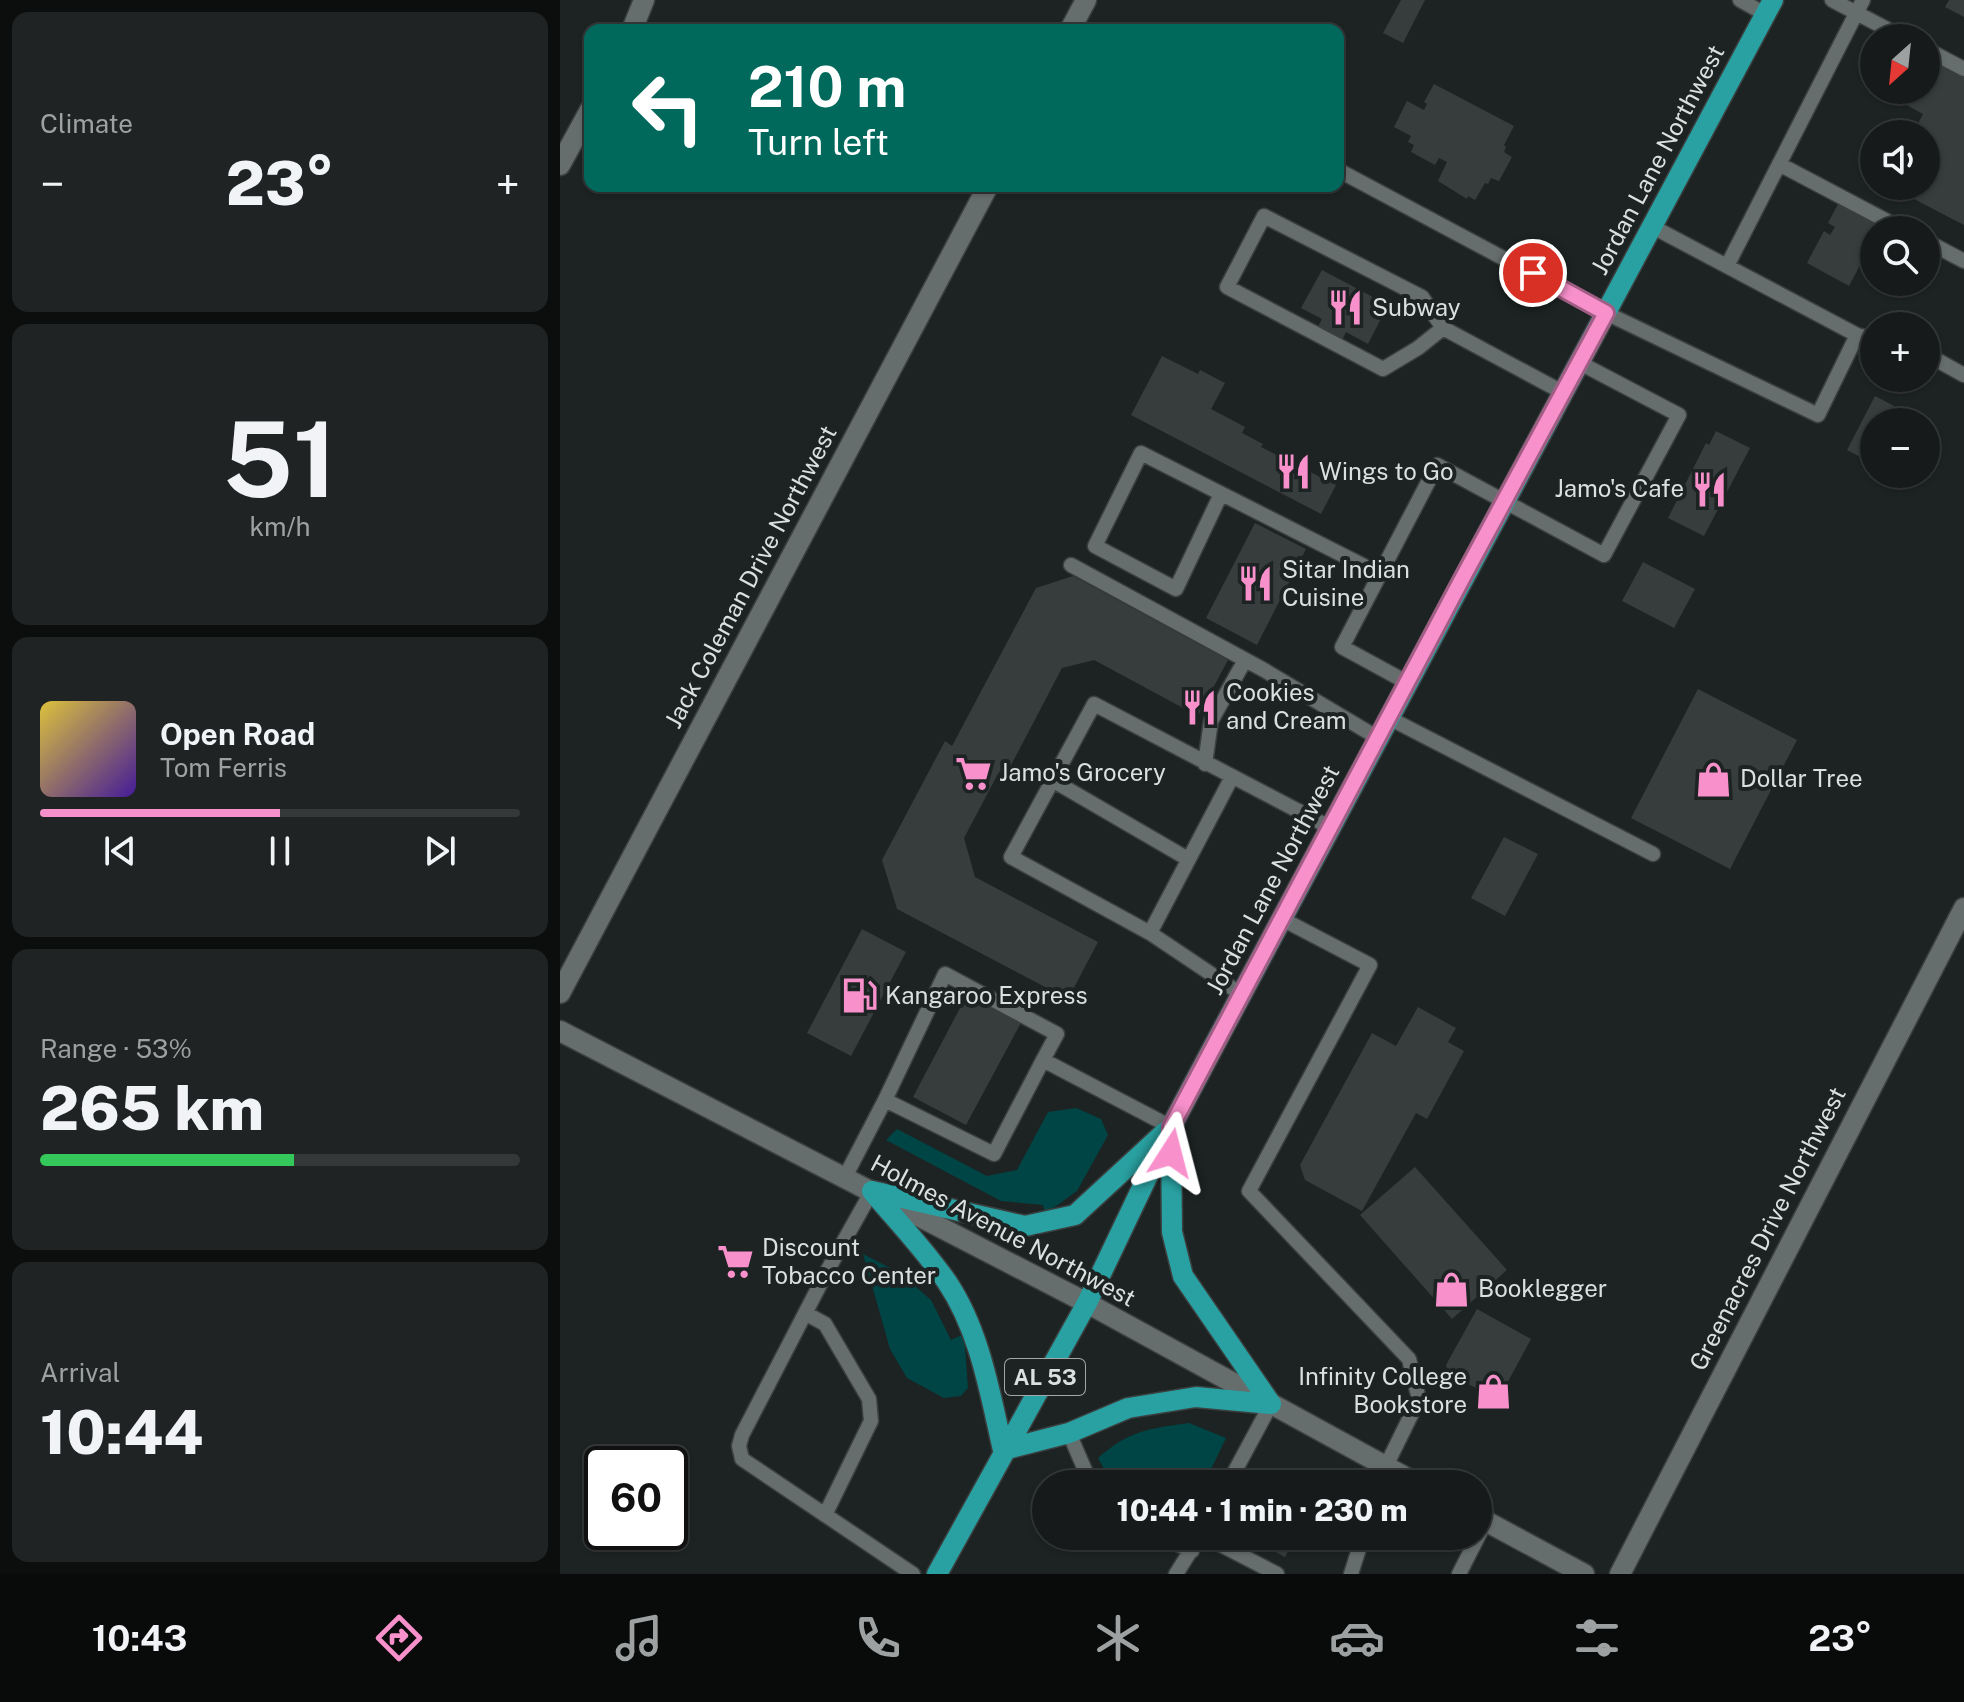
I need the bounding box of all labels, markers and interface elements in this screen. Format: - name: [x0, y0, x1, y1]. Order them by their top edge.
- north arrow: [1860, 24, 1940, 104]
- map controls: [1860, 24, 1940, 488]
- street label: Jordan Lane Northwest: [1585, 40, 1730, 279]
- text: 210 m: [748, 54, 906, 120]
- icon: left: [616, 56, 720, 160]
- text: Climate: [40, 108, 133, 139]
- button: sound: [1860, 120, 1940, 200]
- text: Turn left: [748, 121, 889, 163]
- text: 23°: [226, 148, 334, 219]
- text: −: [40, 158, 64, 210]
- text: +: [496, 158, 520, 210]
- button: search: [1860, 216, 1940, 296]
- pin: [1499, 239, 1567, 307]
- icon: arrive: [1511, 251, 1555, 295]
- restaurant icon: Subway: [1327, 289, 1365, 327]
- place label: Subway: [1372, 293, 1461, 321]
- button: +: [1860, 312, 1940, 392]
- text: 51: [223, 398, 337, 520]
- button: −: [1860, 408, 1940, 488]
- street label: Jack Coleman Drive Northwest: [658, 421, 842, 733]
- restaurant icon: Wings to Go: [1274, 453, 1312, 491]
- place label: Wings to Go: [1319, 457, 1454, 485]
- restaurant icon: Jamo's Cafe: [1691, 470, 1729, 508]
- place label: Jamo's Cafe: [1554, 474, 1684, 502]
- text: km/h: [249, 511, 311, 542]
- place label: Sitar Indian Cuisine: [1282, 555, 1410, 611]
- restaurant icon: Sitar Indian Cuisine: [1237, 565, 1275, 603]
- place label: Cookies and Cream: [1226, 678, 1346, 734]
- restaurant icon: Cookies and Cream: [1181, 688, 1219, 726]
- text: Open Road: [160, 716, 315, 752]
- text: Tom Ferris: [160, 752, 287, 783]
- supermarket icon: Jamo's Grocery: [954, 754, 992, 792]
- place label: Jamo's Grocery: [999, 758, 1166, 786]
- street label: Jordan Lane Northwest: [1200, 760, 1345, 999]
- shop icon: Dollar Tree: [1695, 760, 1733, 798]
- place label: Dollar Tree: [1740, 764, 1863, 792]
- icon: previous: [98, 829, 142, 873]
- icon: pause: [258, 829, 302, 873]
- icon: next: [418, 829, 462, 873]
- fuel station icon: Kangaroo Express: [840, 977, 878, 1015]
- place label: Kangaroo Express: [885, 981, 1088, 1009]
- text: Range · 53%: [40, 1033, 192, 1064]
- text: 265 km: [40, 1073, 264, 1144]
- street label: Greenacres Drive Northwest: [1683, 1082, 1851, 1375]
- position arrow: [1129, 1111, 1213, 1195]
- street label: Holmes Avenue Northwest: [866, 1148, 1141, 1312]
- place label: Discount Tobacco Center: [762, 1233, 936, 1289]
- supermarket icon: Discount Tobacco Center: [717, 1243, 755, 1281]
- shop icon: Booklegger: [1433, 1270, 1471, 1308]
- place label: Booklegger: [1478, 1274, 1607, 1302]
- text: Arrival: [40, 1357, 120, 1388]
- road number: AL 53: [1005, 1359, 1085, 1395]
- place label: Infinity College Bookstore: [1298, 1362, 1467, 1418]
- shop icon: Infinity College Bookstore: [1474, 1372, 1512, 1410]
- text: 10:44: [40, 1397, 203, 1468]
- speed limit sign: 60: [584, 1446, 688, 1550]
- text: 10:44 · 1 min · 230 m: [1117, 1492, 1407, 1528]
- icon: directions: [371, 1610, 427, 1666]
- icon: music: [611, 1610, 667, 1666]
- icon: phone: [850, 1610, 906, 1666]
- icon: climate: [1090, 1610, 1146, 1666]
- icon: car: [1329, 1610, 1385, 1666]
- icon: filters: [1569, 1610, 1625, 1666]
- text: 10:43: [92, 1617, 188, 1659]
- text: 23°: [1808, 1617, 1872, 1659]

